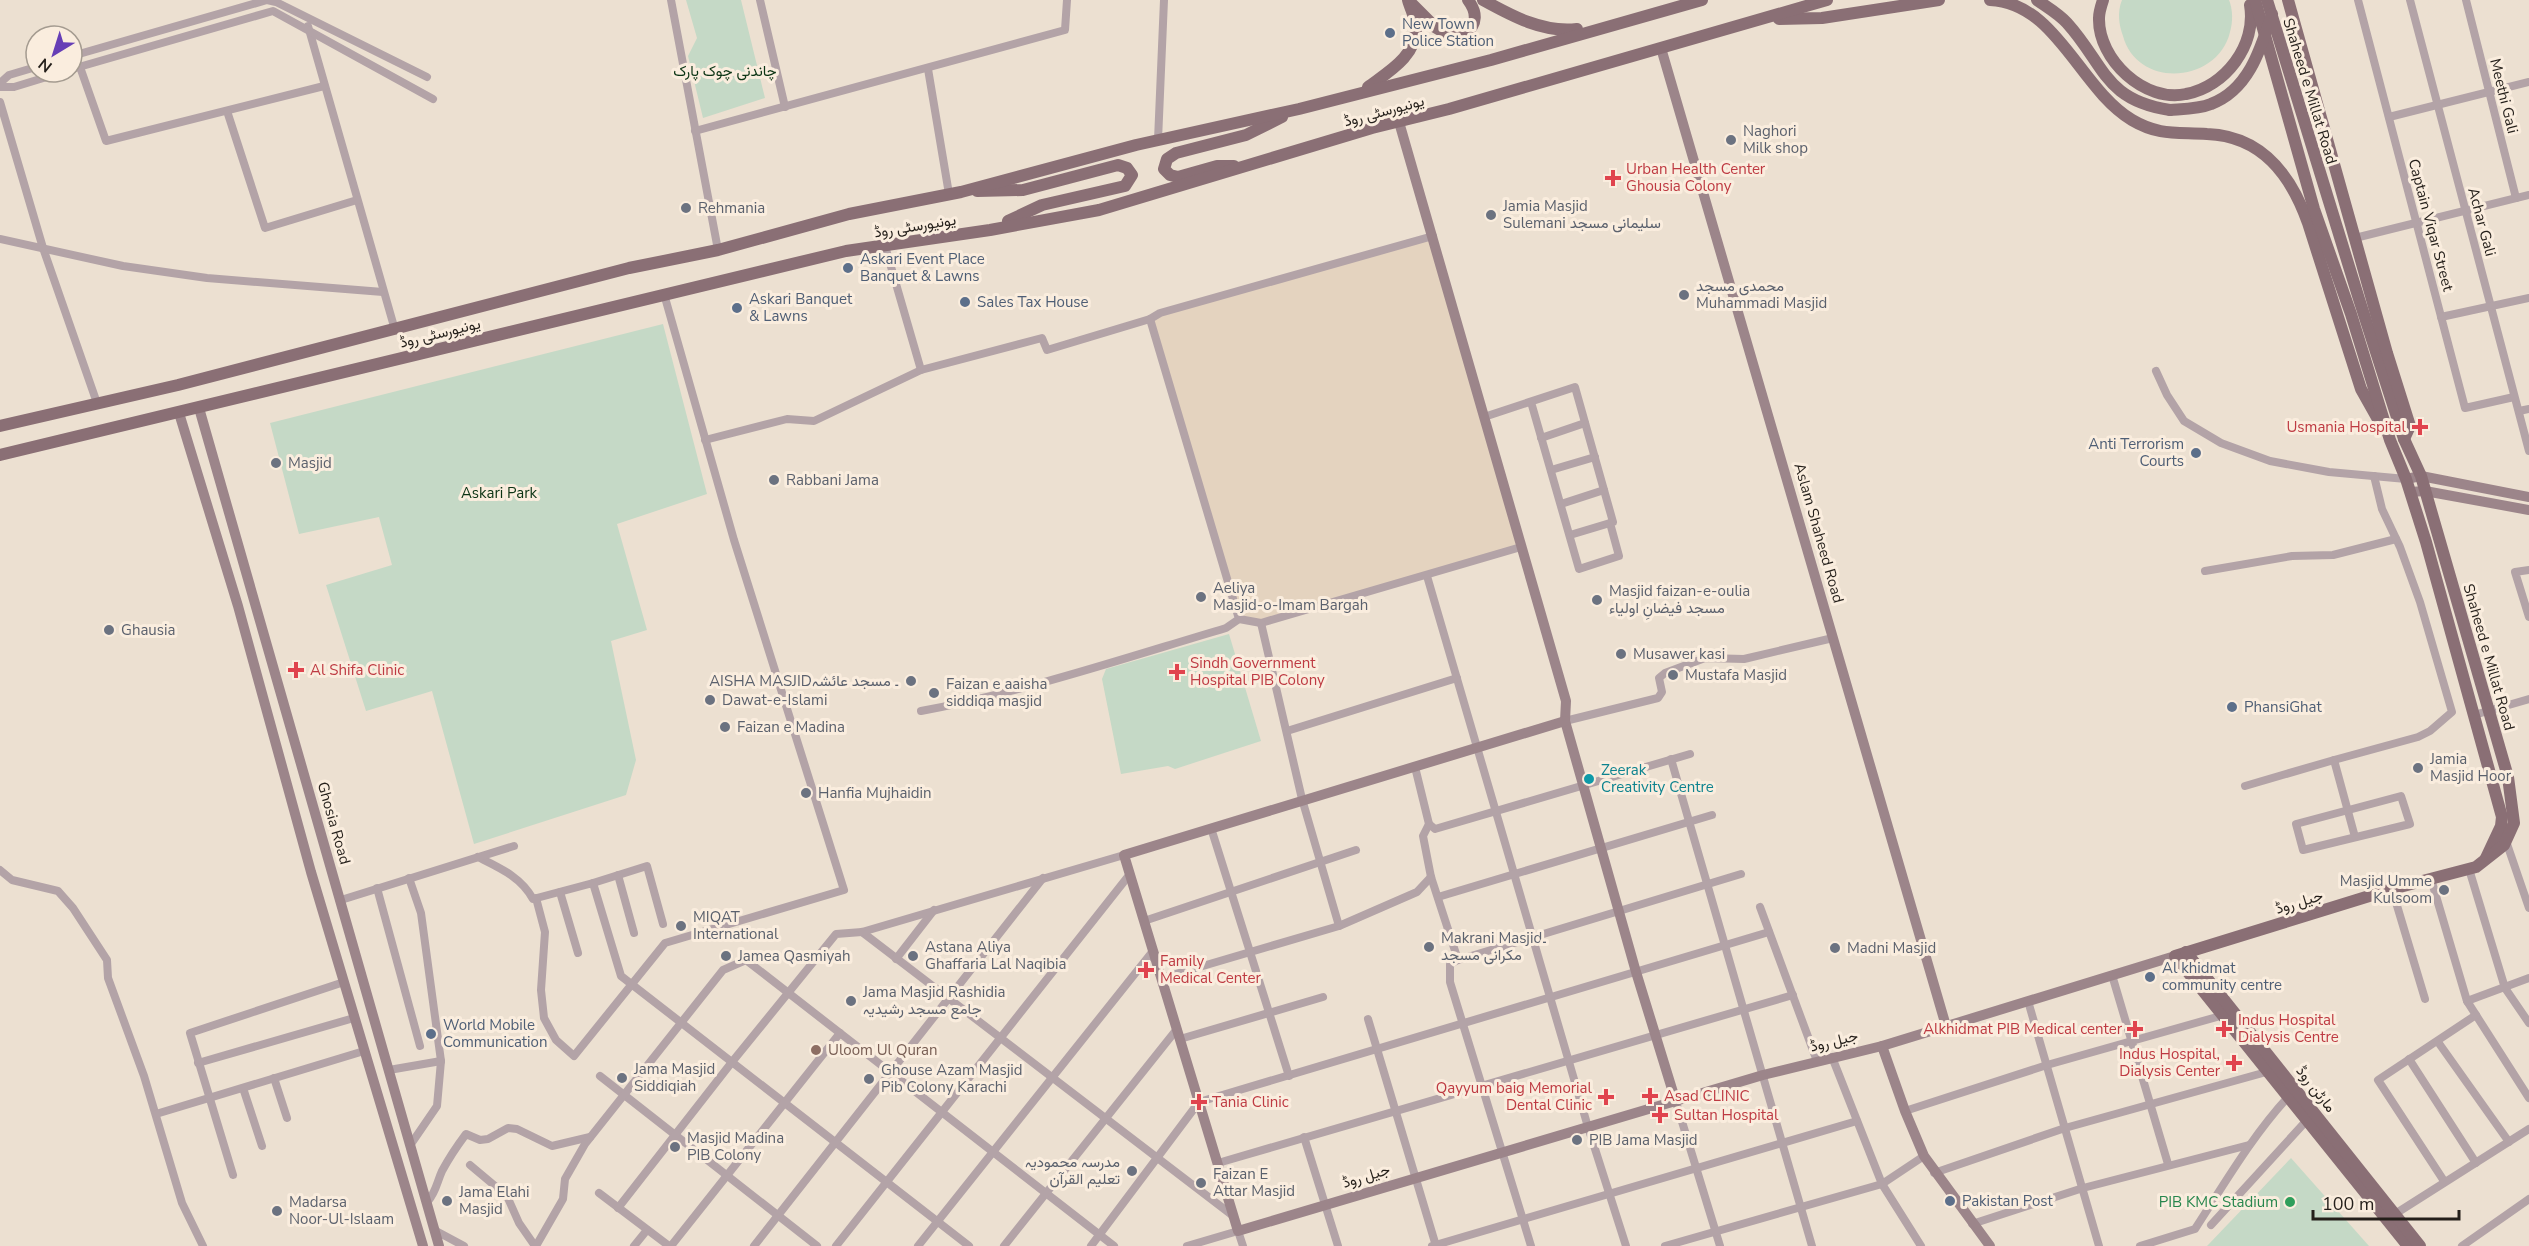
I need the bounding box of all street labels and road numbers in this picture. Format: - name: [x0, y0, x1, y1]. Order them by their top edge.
- street label: Shaheed e Millat Road: [2278, 16, 2342, 166]
- street label: Meethi Gali: [2485, 56, 2523, 136]
- street label: یونیورسٹی روڈ: [1342, 91, 1426, 131]
- street label: Captain Viqar Street: [2404, 157, 2458, 294]
- street label: Achar Gali: [2463, 185, 2501, 259]
- street label: یونیورسٹی روڈ: [873, 210, 957, 242]
- street label: یونیورسٹی روڈ: [398, 313, 482, 353]
- street label: Aslam Shaheed Road: [1789, 461, 1849, 605]
- street label: Shaheed e Millat Road: [2458, 581, 2520, 733]
- street label: Ghosia Road: [313, 779, 355, 867]
- street label: جیل روڈ: [2273, 885, 2325, 919]
- street label: جیل روڈ: [1808, 1025, 1860, 1057]
- street label: مارٹن روڈ: [2292, 1062, 2340, 1116]
- street label: جیل روڈ: [1340, 1159, 1392, 1193]

